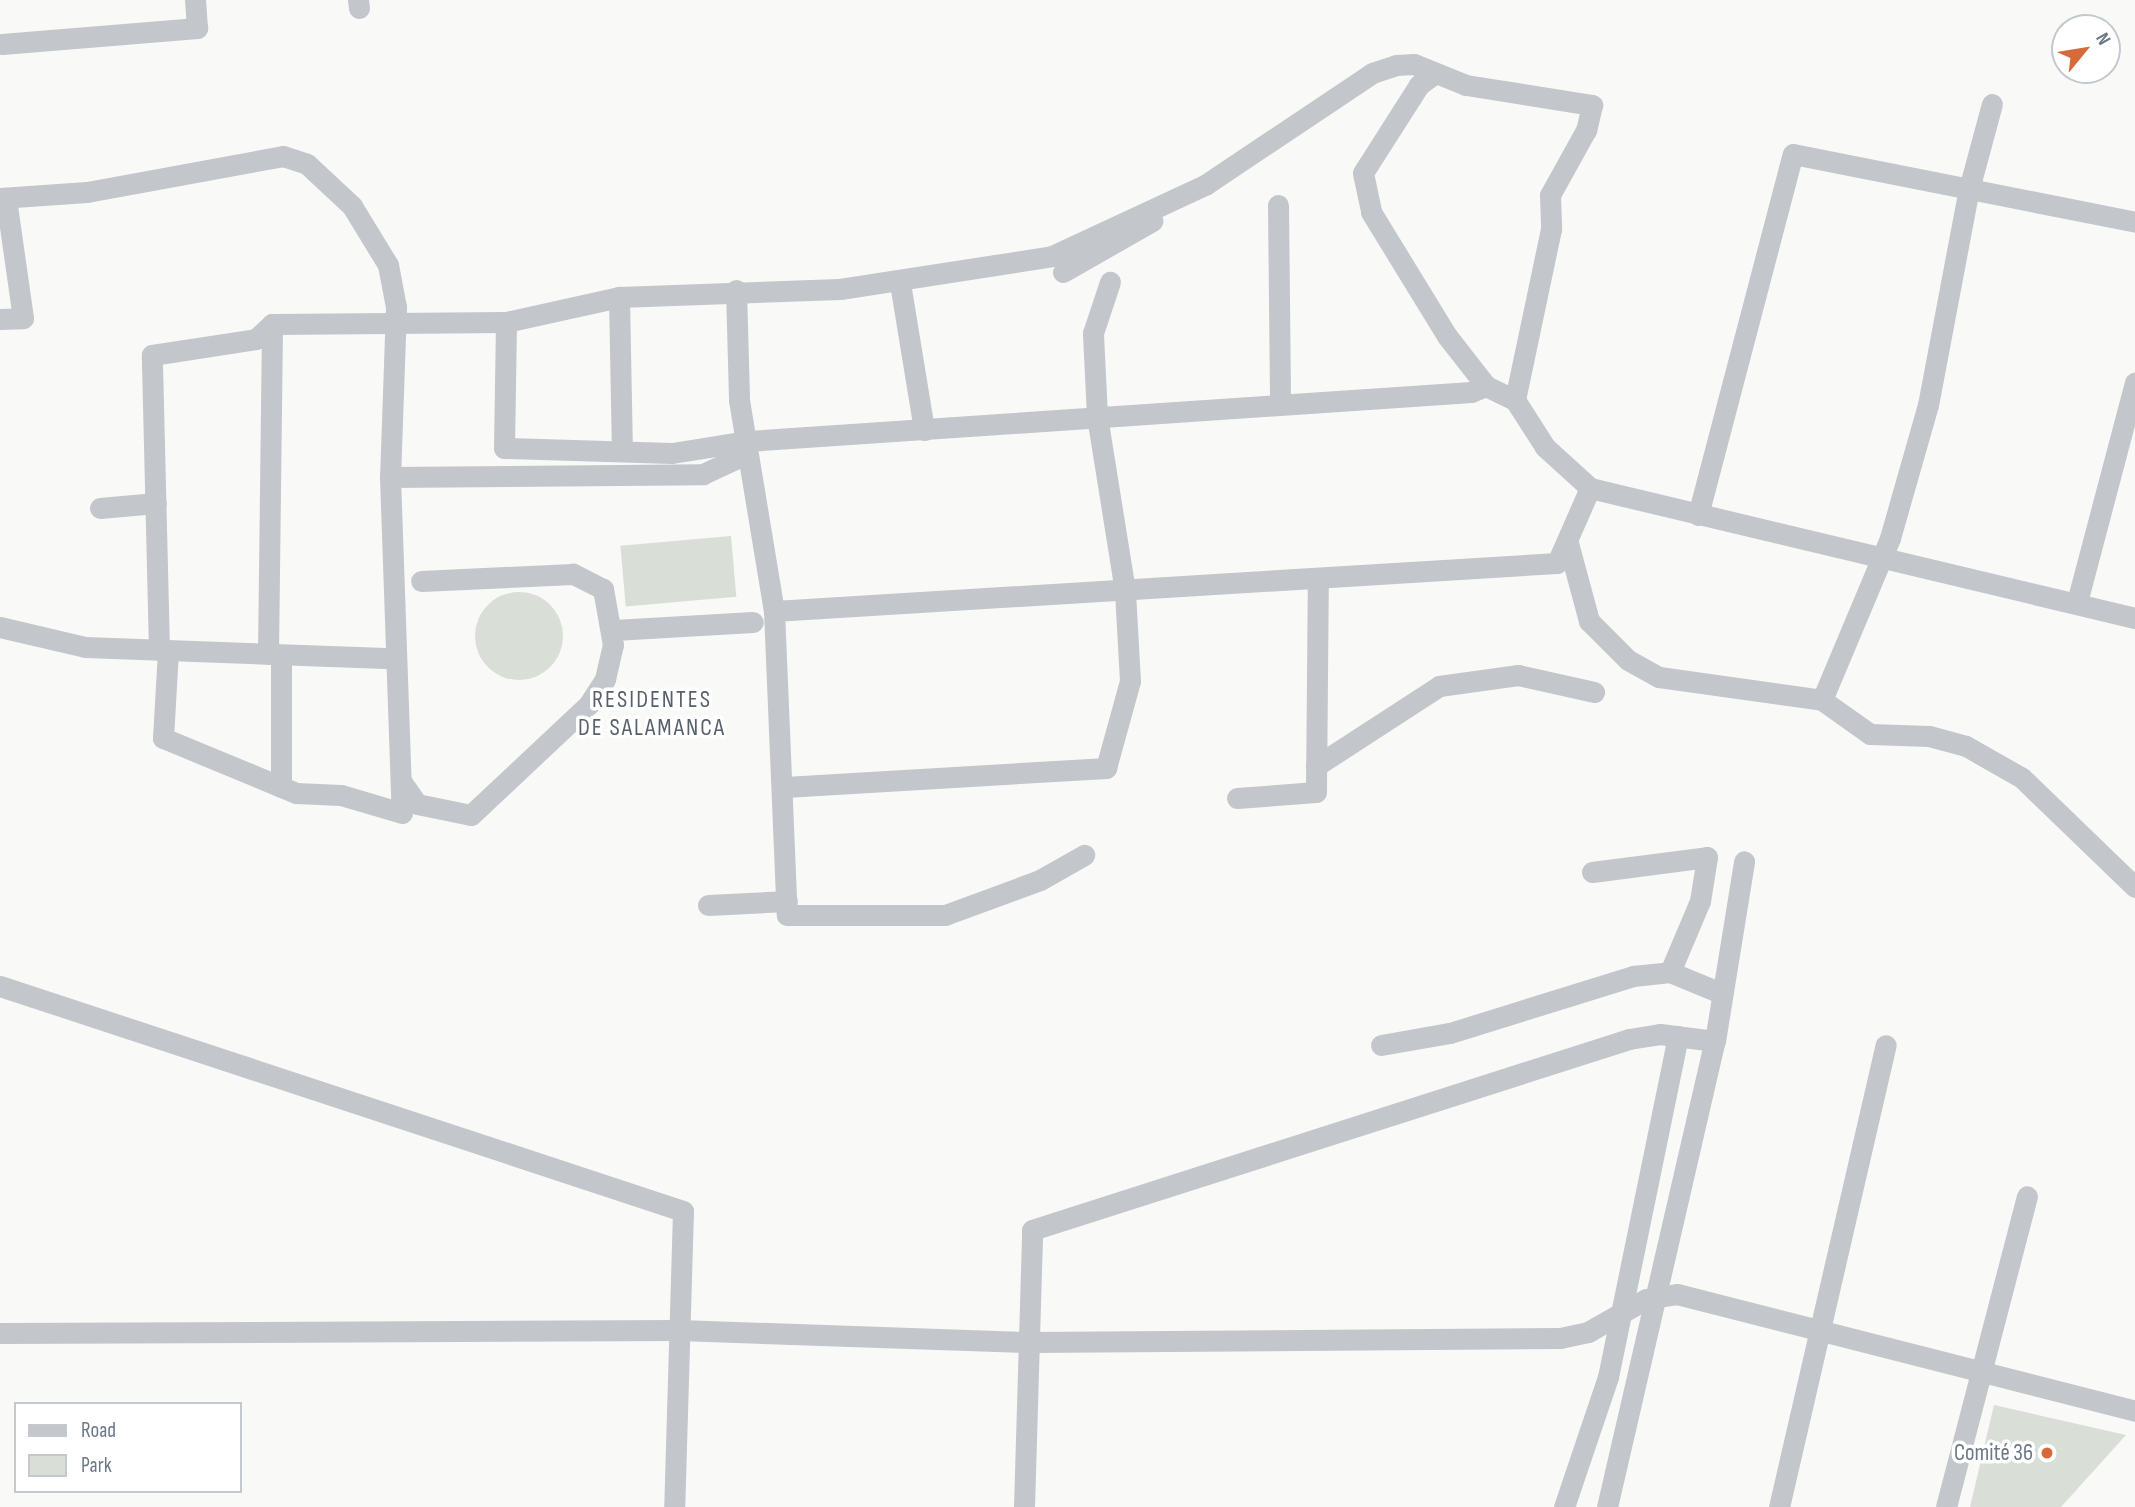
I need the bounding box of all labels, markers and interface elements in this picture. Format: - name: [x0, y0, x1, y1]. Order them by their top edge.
- north arrow: [2051, 14, 2121, 84]
- text: N: [2090, 29, 2115, 49]
- district label: RESIDENTES DE SALAMANCA: [579, 686, 725, 742]
- legend: [14, 1402, 242, 1493]
- text: Road: [81, 1418, 116, 1443]
- place label: Comité 36: [1954, 1439, 2033, 1467]
- marker: Comité 36: [2039, 1445, 2055, 1461]
- text: Park: [81, 1453, 112, 1478]

